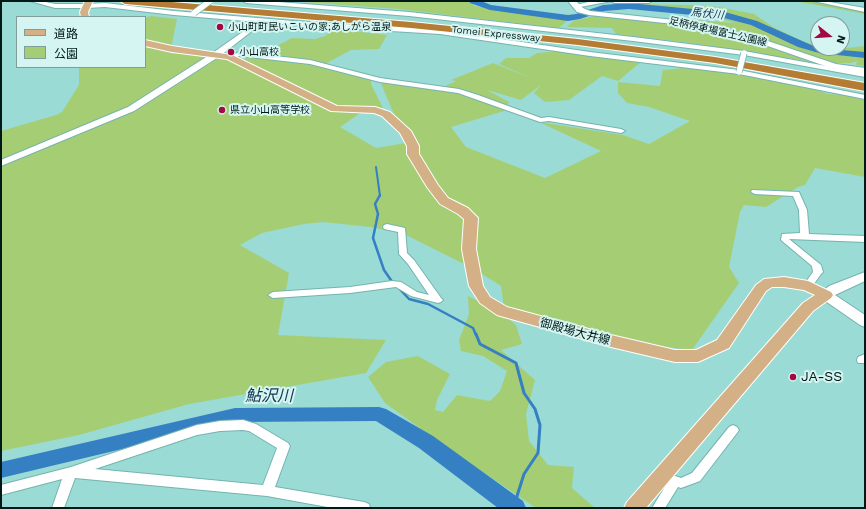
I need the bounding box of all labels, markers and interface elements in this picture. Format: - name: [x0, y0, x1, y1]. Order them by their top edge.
- water label: 馬伏川: [690, 6, 724, 22]
- street label: 足柄停車場富士公園線: [668, 15, 768, 49]
- legend: [16, 16, 146, 68]
- north arrow: [810, 16, 850, 56]
- place label: 小山町町民いこいの家;あしがら温泉: [228, 21, 391, 33]
- marker: 小山町町民いこいの家;あしがら温泉: [215, 22, 225, 32]
- street label: Tomei Expressway: [451, 23, 541, 45]
- text: 道路: [54, 27, 78, 41]
- text: N: [834, 34, 848, 45]
- place label: 小山高校: [239, 46, 279, 58]
- text: 公園: [54, 47, 78, 61]
- marker: 小山高校: [226, 47, 236, 57]
- place label: 県立小山高等学校: [230, 104, 310, 116]
- marker: 県立小山高等学校: [217, 105, 227, 115]
- street label: 御殿場大井線: [538, 316, 612, 348]
- place label: JA-SS: [801, 369, 842, 385]
- marker: JA-SS: [788, 372, 798, 382]
- water label: 鮎沢川: [245, 386, 293, 406]

